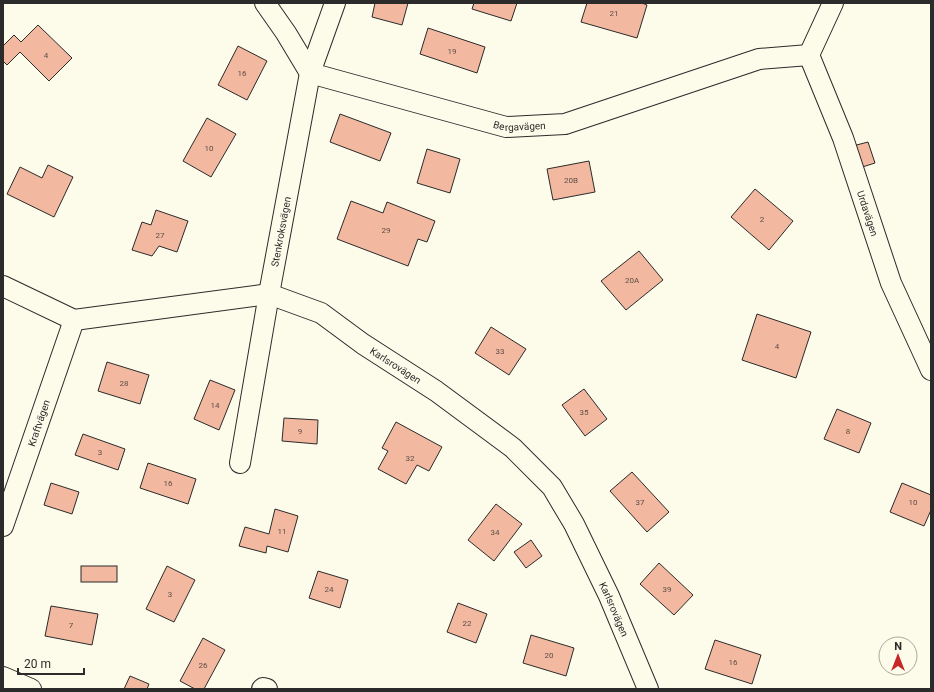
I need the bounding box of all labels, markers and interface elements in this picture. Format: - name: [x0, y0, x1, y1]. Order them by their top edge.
- house number: 21: [610, 9, 619, 18]
- house number: 19: [448, 47, 457, 56]
- house number: 4: [44, 51, 49, 60]
- house number: 16: [238, 69, 247, 78]
- street label: Bergavägen: [492, 118, 546, 133]
- house number: 10: [205, 144, 214, 153]
- house number: 20B: [564, 176, 578, 185]
- street label: Urdavägen: [855, 189, 881, 238]
- street label: Stenkroksvägen: [269, 196, 292, 267]
- house number: 2: [760, 215, 765, 224]
- house number: 29: [382, 226, 391, 235]
- house number: 27: [156, 231, 165, 240]
- house number: 20A: [625, 276, 640, 285]
- house number: 4: [775, 342, 780, 351]
- street label: Karlsrovägen: [368, 345, 423, 386]
- house number: 33: [496, 347, 505, 356]
- house number: 28: [120, 379, 129, 388]
- street label: Kraftvägen: [25, 398, 52, 448]
- house number: 14: [211, 401, 220, 410]
- house number: 35: [580, 408, 589, 417]
- house number: 9: [298, 427, 302, 436]
- house number: 8: [846, 427, 851, 436]
- house number: 3: [98, 448, 102, 457]
- house number: 32: [406, 454, 415, 463]
- house number: 16: [164, 479, 173, 488]
- house number: 37: [636, 498, 645, 507]
- house number: 10: [909, 498, 918, 507]
- house number: 11: [278, 527, 287, 536]
- house number: 34: [491, 528, 500, 537]
- street label: Karlsrovägen: [597, 580, 631, 638]
- house number: 24: [325, 585, 334, 594]
- house number: 39: [663, 585, 672, 594]
- house number: 3: [168, 590, 172, 599]
- house number: 22: [463, 619, 472, 628]
- house number: 7: [69, 621, 74, 630]
- north arrow: [878, 636, 918, 676]
- text: N: [894, 640, 902, 653]
- scale bar: [18, 650, 84, 676]
- house number: 20: [545, 651, 554, 660]
- text: 20 m: [24, 657, 51, 671]
- house number: 16: [729, 658, 738, 667]
- house number: 26: [199, 661, 208, 670]

